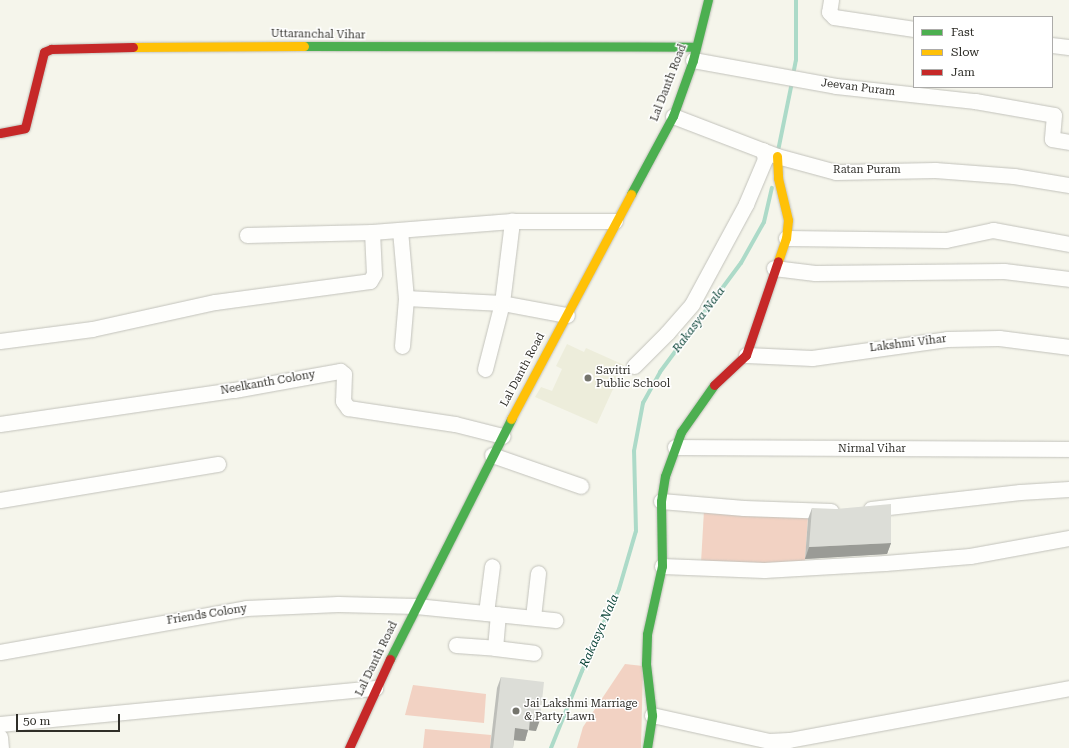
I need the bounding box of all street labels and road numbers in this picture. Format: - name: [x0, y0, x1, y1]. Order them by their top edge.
- street label: Uttaranchal Vihar: [271, 28, 365, 42]
- street label: Lal Danth Road: [648, 43, 690, 123]
- street label: Jeevan Puram: [820, 77, 896, 99]
- street label: Ratan Puram: [833, 163, 901, 177]
- street label: Lal Danth Road: [498, 331, 548, 409]
- street label: Lakshmi Vihar: [869, 333, 947, 355]
- street label: Neelkanth Colony: [220, 368, 316, 398]
- street label: Nirmal Vihar: [838, 442, 906, 456]
- street label: Friends Colony: [166, 602, 248, 628]
- street label: Lal Danth Road: [353, 619, 401, 699]

